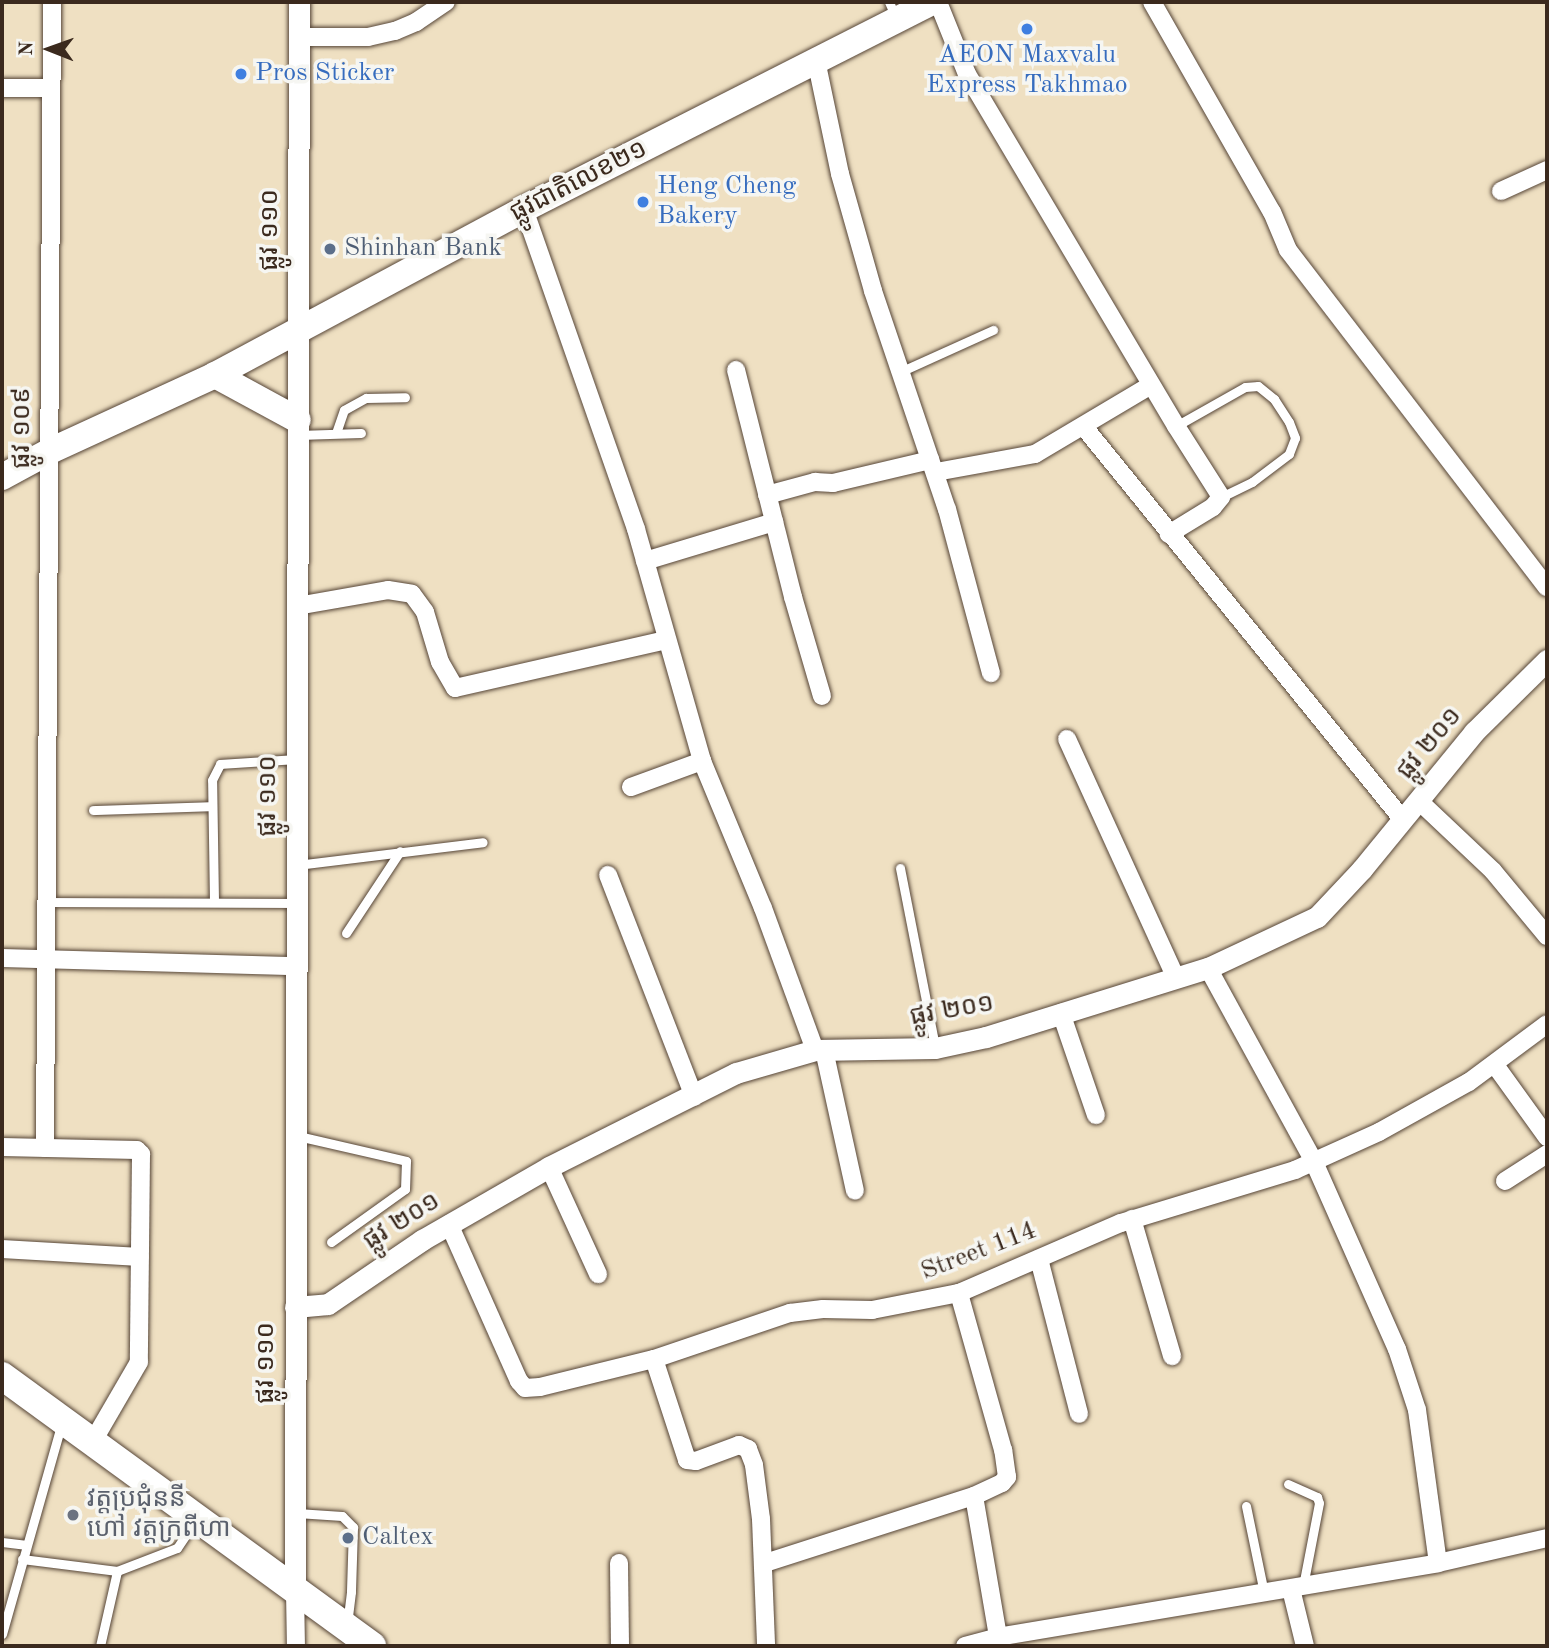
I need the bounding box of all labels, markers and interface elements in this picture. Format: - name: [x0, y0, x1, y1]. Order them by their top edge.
- north arrow: [14, 14, 84, 84]
- marker: AEON Maxvalu Express Takhmao: [1019, 21, 1035, 37]
- place label: AEON Maxvalu Express Takhmao: [926, 40, 1128, 102]
- text: N: [18, 41, 37, 56]
- place label: Pros Sticker: [255, 58, 395, 90]
- marker: Pros Sticker: [233, 66, 249, 82]
- street label: ផ្លូវជាតិលេខ២១: [505, 134, 653, 230]
- place label: Heng Cheng Bakery: [657, 171, 796, 232]
- street label: ផ្លូវ ១១០: [255, 189, 287, 271]
- marker: Heng Cheng Bakery: [635, 194, 651, 210]
- place label: Shinhan Bank: [344, 233, 502, 265]
- marker: Shinhan Bank: [322, 241, 338, 257]
- street label: ផ្លូវ ១០៩: [7, 387, 39, 469]
- street label: ផ្លូវ ២០១: [1391, 701, 1469, 787]
- street label: ផ្លូវ ១១០: [253, 755, 285, 837]
- street label: ផ្លូវ ២០១: [908, 988, 996, 1034]
- street label: ផ្លូវ ២០១: [358, 1186, 446, 1258]
- street label: Street 114: [917, 1216, 1041, 1288]
- street label: ផ្លូវ ១១០: [251, 1322, 283, 1404]
- place label: វត្តប្រជុំននី ហៅ វត្តក្រពីហា: [87, 1484, 230, 1546]
- marker: វត្តប្រជុំននី ហៅ វត្តក្រពីហា: [65, 1507, 81, 1523]
- place label: Caltex: [362, 1522, 434, 1554]
- marker: Caltex: [340, 1530, 356, 1546]

